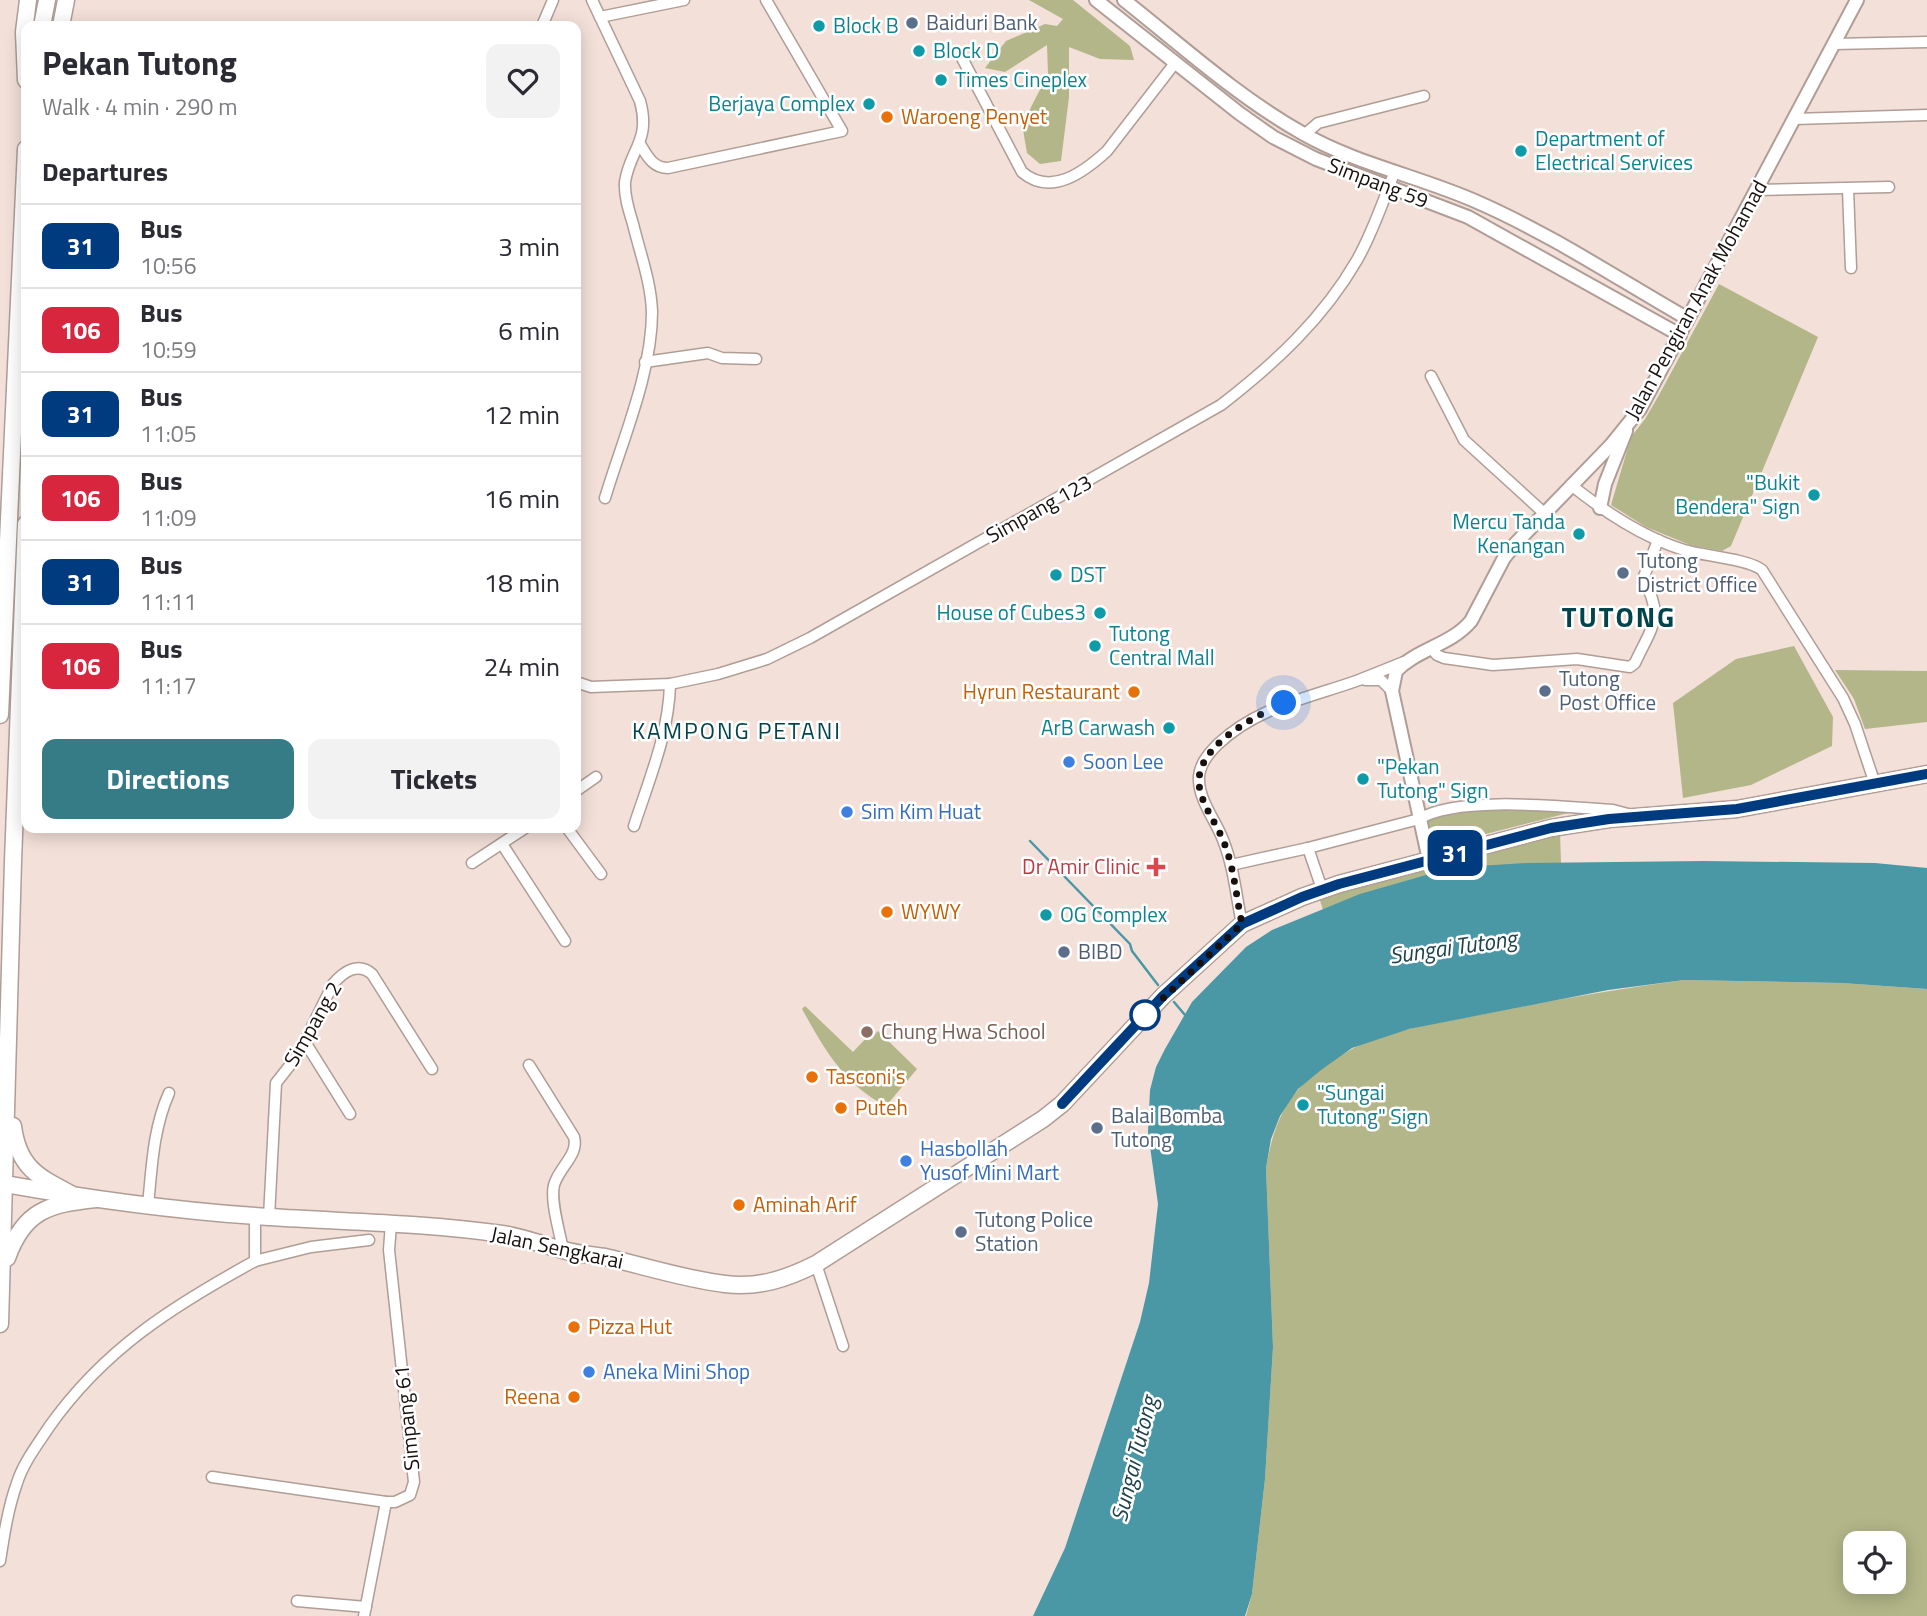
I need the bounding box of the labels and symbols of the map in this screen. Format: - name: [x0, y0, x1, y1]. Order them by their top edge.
- place label: Baiduri Bank: [926, 6, 1038, 38]
- place label: Block B: [833, 9, 899, 41]
- marker: Baiduri Bank: [904, 15, 920, 31]
- marker: Block B: [811, 18, 827, 34]
- place label: Block D: [933, 34, 999, 66]
- marker: Block D: [911, 43, 927, 59]
- place label: Times Cineplex: [955, 63, 1088, 95]
- marker: Times Cineplex: [933, 72, 949, 88]
- place label: Berjaya Complex: [708, 87, 855, 119]
- marker: Berjaya Complex: [861, 96, 877, 112]
- place label: Waroeng Penyet: [901, 100, 1048, 132]
- marker: Waroeng Penyet: [879, 109, 895, 125]
- place label: Department of Electrical Services: [1535, 122, 1693, 178]
- marker: Department of Electrical Services: [1513, 143, 1529, 159]
- street label: Simpang 59: [1323, 148, 1433, 216]
- street label: Jalan Pengiran Anak Mohamad: [1616, 174, 1775, 425]
- street label: Simpang 123: [980, 466, 1097, 551]
- place label: "Bukit Bendera" Sign: [1675, 466, 1801, 522]
- marker: "Bukit Bendera" Sign: [1806, 487, 1822, 503]
- place label: Mercu Tanda Kenangan: [1452, 505, 1565, 561]
- marker: Mercu Tanda Kenangan: [1571, 526, 1587, 542]
- place label: Tutong District Office: [1637, 544, 1757, 600]
- place label: DST: [1070, 558, 1106, 590]
- marker: Tutong District Office: [1615, 565, 1631, 581]
- marker: DST: [1048, 567, 1064, 583]
- district label: TUTONG: [1562, 595, 1676, 638]
- place label: House of Cubes3: [937, 596, 1086, 628]
- marker: House of Cubes3: [1092, 605, 1108, 621]
- place label: Tutong Central Mall: [1109, 617, 1215, 673]
- marker: Tutong Central Mall: [1087, 638, 1103, 654]
- place label: Tutong Post Office: [1559, 662, 1656, 718]
- place label: Hyrun Restaurant: [963, 675, 1121, 707]
- marker: Tutong Post Office: [1537, 683, 1553, 699]
- marker: Hyrun Restaurant: [1126, 684, 1142, 700]
- your location: [1266, 685, 1301, 720]
- place label: ArB Carwash: [1041, 711, 1155, 743]
- district label: KAMPONG PETANI: [632, 713, 842, 748]
- marker: ArB Carwash: [1161, 720, 1177, 736]
- place label: Soon Lee: [1083, 745, 1164, 777]
- place label: "Pekan Tutong" Sign: [1377, 750, 1488, 806]
- marker: Soon Lee: [1061, 754, 1077, 770]
- marker: "Pekan Tutong" Sign: [1355, 771, 1371, 787]
- place label: Sim Kim Huat: [861, 795, 982, 827]
- marker: Sim Kim Huat: [839, 804, 855, 820]
- line badge: 31: [1424, 830, 1486, 876]
- place label: Dr Amir Clinic: [1022, 850, 1140, 882]
- marker: Dr Amir Clinic: [1146, 857, 1166, 877]
- place label: WYWY: [901, 895, 962, 927]
- place label: OG Complex: [1060, 898, 1168, 930]
- marker: WYWY: [879, 904, 895, 920]
- marker: OG Complex: [1038, 907, 1054, 923]
- water label: Sungai Tutong: [1387, 920, 1521, 973]
- place label: BIBD: [1078, 935, 1123, 967]
- marker: BIBD: [1056, 944, 1072, 960]
- street label: Simpang 2: [275, 975, 349, 1072]
- unlabelled marker: [1130, 1000, 1160, 1030]
- place label: Chung Hwa School: [881, 1015, 1046, 1047]
- marker: Chung Hwa School: [859, 1024, 875, 1040]
- place label: Tasconi's: [826, 1060, 906, 1092]
- marker: Tasconi's: [804, 1069, 820, 1085]
- place label: "Sungai Tutong" Sign: [1317, 1076, 1428, 1132]
- place label: Puteh: [855, 1091, 908, 1123]
- marker: "Sungai Tutong" Sign: [1295, 1097, 1311, 1113]
- place label: Balai Bomba Tutong: [1111, 1099, 1223, 1155]
- marker: Puteh: [833, 1100, 849, 1116]
- marker: Balai Bomba Tutong: [1089, 1120, 1105, 1136]
- place label: Hasbollah Yusof Mini Mart: [920, 1132, 1060, 1188]
- marker: Hasbollah Yusof Mini Mart: [898, 1153, 914, 1169]
- place label: Aminah Arif: [753, 1188, 857, 1220]
- marker: Aminah Arif: [731, 1197, 747, 1213]
- place label: Tutong Police Station: [975, 1203, 1093, 1259]
- street label: Jalan Sengkarai: [488, 1217, 626, 1277]
- marker: Tutong Police Station: [953, 1224, 969, 1240]
- place label: Pizza Hut: [588, 1310, 673, 1342]
- marker: Pizza Hut: [566, 1319, 582, 1335]
- place label: Aneka Mini Shop: [603, 1355, 750, 1387]
- street label: Simpang 61: [385, 1364, 427, 1472]
- marker: Aneka Mini Shop: [581, 1364, 597, 1380]
- place label: Reena: [504, 1380, 560, 1412]
- marker: Reena: [566, 1389, 582, 1405]
- water label: Sungai Tutong: [1101, 1390, 1167, 1525]

